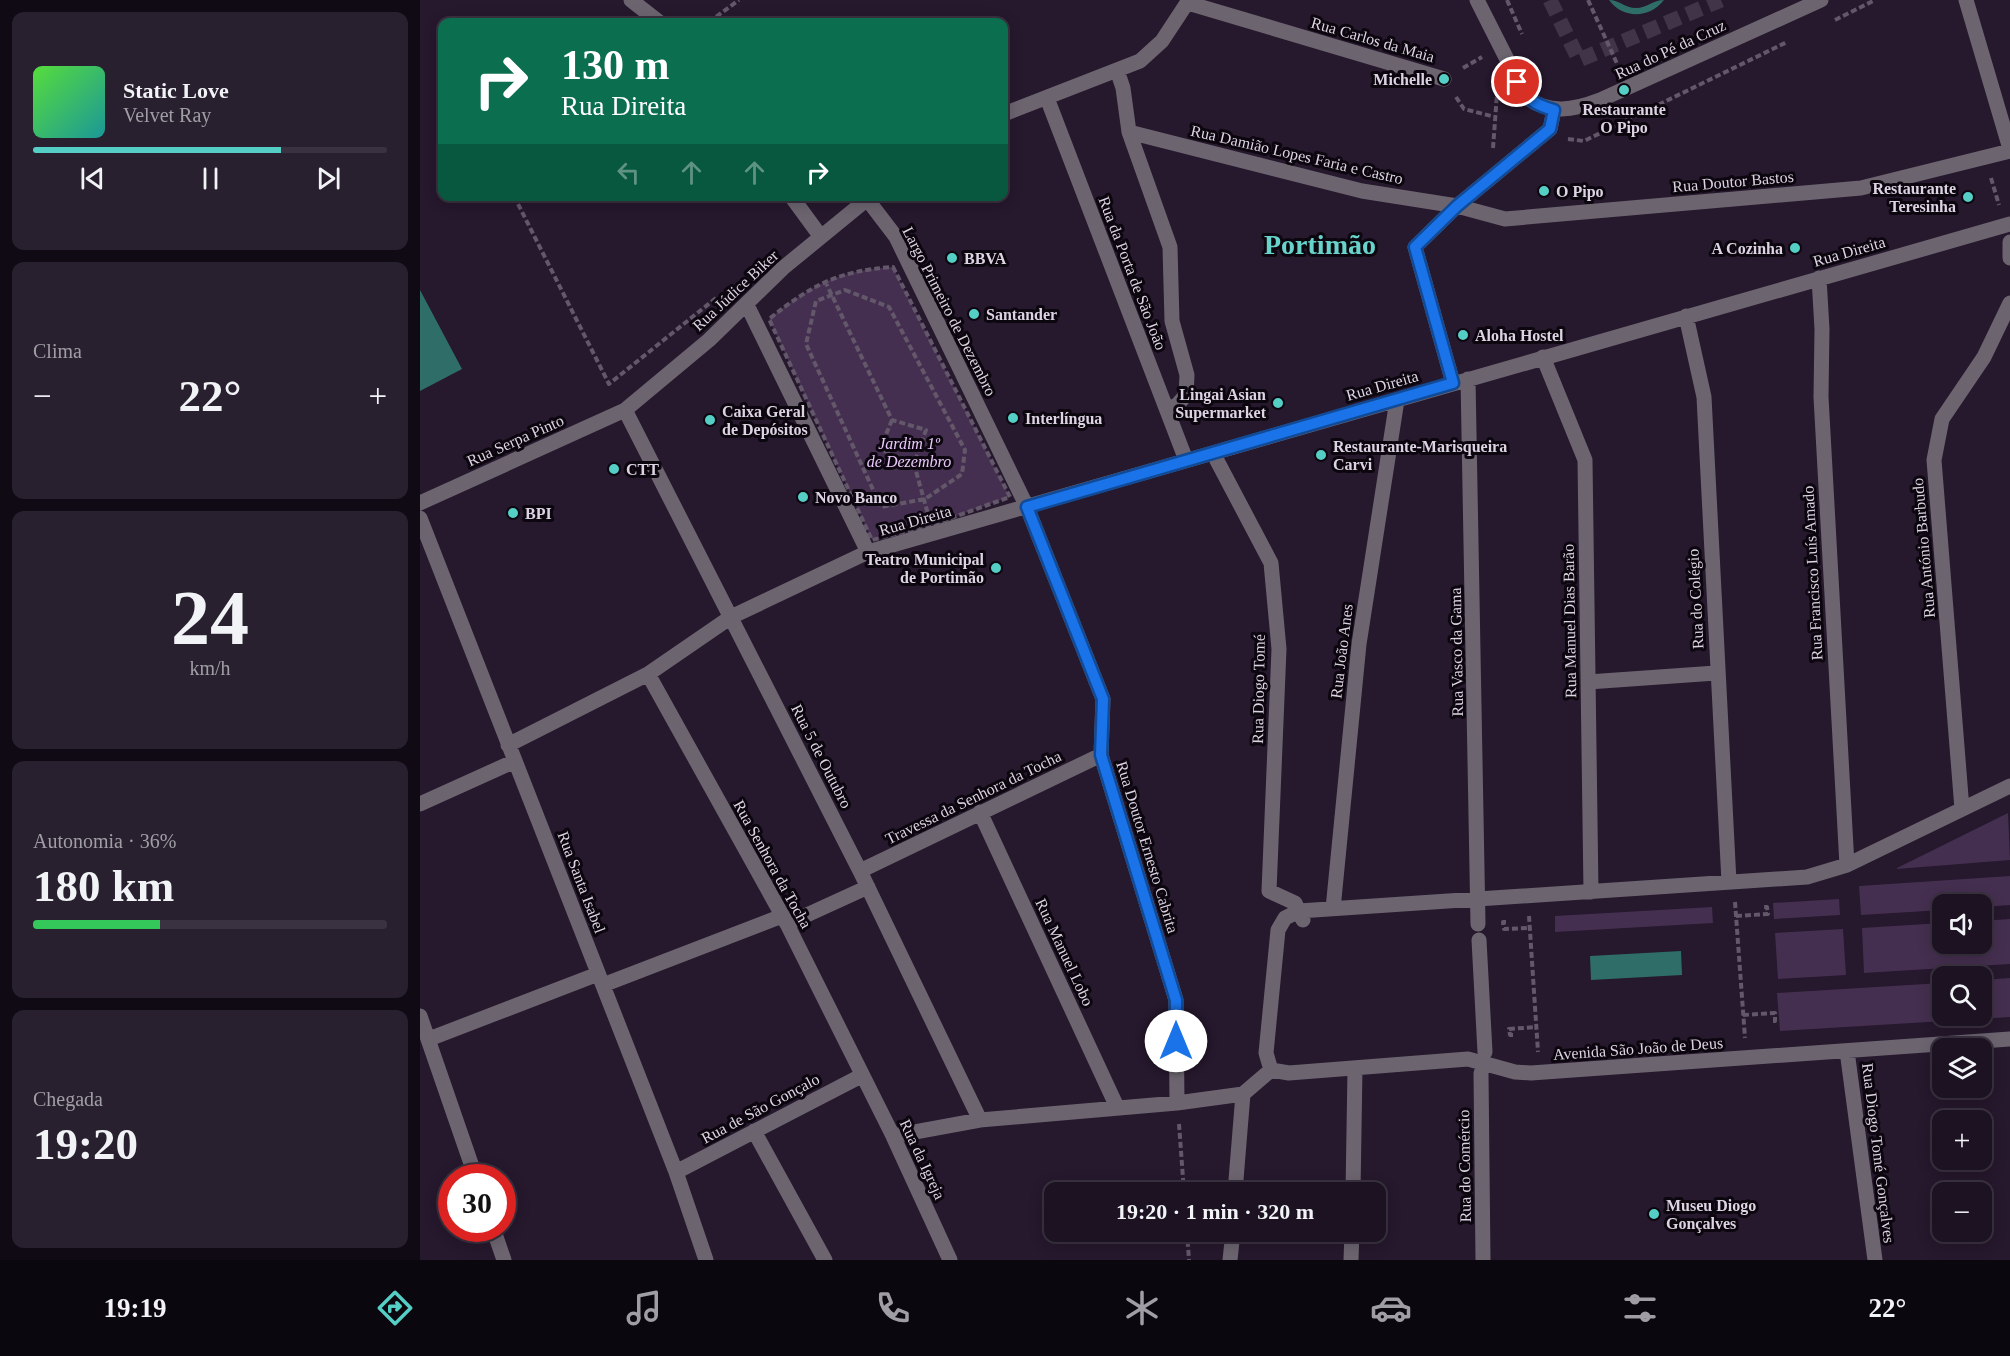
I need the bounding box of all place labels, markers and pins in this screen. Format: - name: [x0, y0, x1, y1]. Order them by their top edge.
- pin: [1491, 56, 1542, 107]
- place label: Michelle: [1373, 71, 1432, 88]
- marker: Michelle: [1437, 72, 1451, 86]
- marker: Restaurante O Pipo: [1617, 83, 1631, 97]
- place label: Restaurante O Pipo: [1582, 101, 1666, 137]
- place label: Restaurante Teresinha: [1872, 180, 1956, 215]
- place label: O Pipo: [1556, 183, 1604, 201]
- marker: O Pipo: [1537, 184, 1551, 198]
- marker: Restaurante Teresinha: [1961, 190, 1975, 204]
- place label: A Cozinha: [1711, 240, 1783, 257]
- marker: A Cozinha: [1788, 241, 1802, 255]
- place label: BBVA: [964, 250, 1007, 267]
- marker: BBVA: [945, 251, 959, 265]
- place label: Santander: [986, 306, 1057, 323]
- marker: Santander: [967, 307, 981, 321]
- place label: Aloha Hostel: [1475, 327, 1564, 344]
- marker: Aloha Hostel: [1456, 328, 1470, 342]
- place label: Lingai Asian Supermarket: [1175, 386, 1267, 422]
- marker: Lingai Asian Supermarket: [1271, 396, 1285, 410]
- place label: Caixa Geral de Depósitos: [722, 403, 808, 439]
- place label: Interlíngua: [1025, 410, 1102, 428]
- marker: Interlíngua: [1006, 411, 1020, 425]
- marker: Caixa Geral de Depósitos: [703, 413, 717, 427]
- place label: Restaurante-Marisqueira Carvi: [1333, 438, 1507, 473]
- marker: Restaurante-Marisqueira Carvi: [1314, 448, 1328, 462]
- place label: CTT: [626, 461, 659, 478]
- marker: CTT: [607, 462, 621, 476]
- place label: Novo Banco: [815, 489, 897, 506]
- marker: Novo Banco: [796, 490, 810, 504]
- place label: BPI: [525, 505, 552, 522]
- marker: BPI: [506, 506, 520, 520]
- place label: Teatro Municipal de Portimão: [865, 551, 985, 586]
- marker: Teatro Municipal de Portimão: [989, 561, 1003, 575]
- place label: Museu Diogo Gonçalves: [1666, 1197, 1756, 1233]
- marker: Museu Diogo Gonçalves: [1647, 1207, 1661, 1221]

